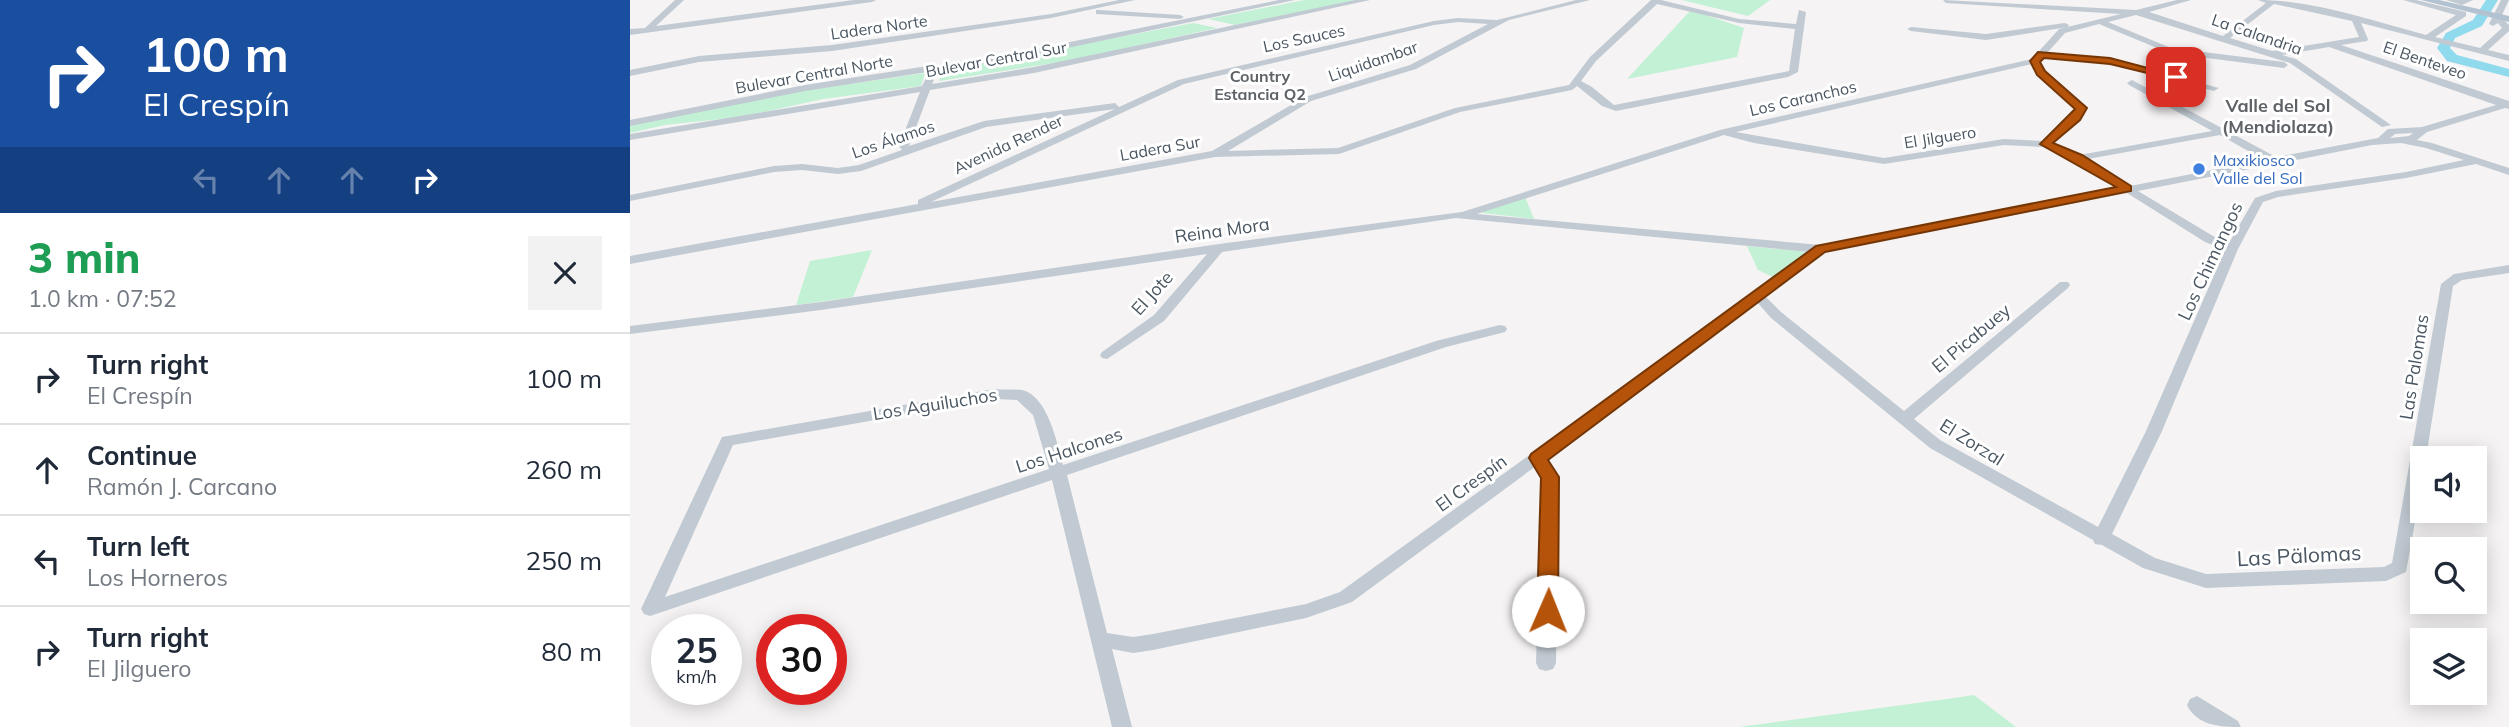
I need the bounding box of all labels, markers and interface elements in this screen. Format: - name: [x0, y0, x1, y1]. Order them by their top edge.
- street label: La Calandria: [2209, 9, 2305, 59]
- street label: Ladera Norte: [829, 10, 929, 44]
- street label: Los Sauces: [1261, 20, 1347, 56]
- text: 100 m: [143, 23, 289, 84]
- icon: right: [28, 28, 119, 119]
- street label: Liquidambar: [1326, 36, 1421, 86]
- street label: El Benteveo: [2381, 36, 2469, 84]
- street label: Bulevar Central Sur: [924, 37, 1068, 81]
- pin: [2146, 47, 2206, 107]
- street label: Bulevar Central Norte: [734, 50, 894, 98]
- icon: arrive: [2157, 58, 2195, 96]
- district label: Country Estancia Q2: [1214, 66, 1306, 104]
- street label: Los Caranchos: [1748, 76, 1859, 120]
- text: El Crespín: [143, 84, 290, 124]
- district label: Valle del Sol (Mendiolaza): [2222, 94, 2334, 138]
- street label: Avenida Render: [950, 110, 1066, 178]
- street label: Los Álamos: [849, 115, 937, 162]
- street label: El Jilguero: [1903, 121, 1977, 153]
- street label: Ladera Sur: [1118, 131, 1202, 165]
- place label: Maxikiosco Valle del Sol: [2213, 150, 2303, 188]
- icon: left: [187, 161, 225, 199]
- icon: ahead: [260, 161, 298, 199]
- icon: ahead: [333, 161, 371, 199]
- icon: right: [406, 161, 444, 199]
- marker: Maxikiosco Valle del Sol: [2191, 161, 2207, 177]
- street label: Los Chimangos: [2173, 198, 2247, 324]
- street label: Reina Mora: [1173, 212, 1271, 248]
- text: 3 min: [28, 231, 141, 284]
- button: close: [528, 236, 602, 310]
- street label: El Jote: [1126, 266, 1178, 320]
- text: 1.0 km · 07:52: [28, 284, 177, 313]
- street label: El Picabuey: [1927, 298, 2015, 378]
- street label: Las Palomas: [2394, 313, 2434, 421]
- text: Turn right: [87, 348, 208, 381]
- icon: right: [28, 360, 66, 398]
- text: 100 m: [526, 362, 602, 395]
- text: El Crespín: [87, 381, 193, 410]
- street label: Los Aguiluchos: [871, 383, 999, 425]
- street label: El Zorzal: [1936, 413, 2008, 471]
- street label: Los Halcones: [1013, 422, 1125, 478]
- text: Continue: [87, 439, 197, 472]
- map controls: [2410, 446, 2487, 705]
- button: sound: [2410, 446, 2487, 523]
- street label: El Crespín: [1431, 449, 1511, 517]
- icon: ahead: [28, 451, 66, 489]
- text: 260 m: [526, 453, 602, 486]
- text: Ramón J. Carcano: [87, 472, 277, 501]
- text: Turn left: [87, 530, 189, 563]
- button: search: [2410, 537, 2487, 614]
- street label: Las Pälomas: [2236, 539, 2362, 571]
- icon: left: [28, 542, 66, 580]
- text: 250 m: [526, 544, 602, 577]
- text: Los Horneros: [87, 563, 228, 592]
- position arrow: [1511, 574, 1585, 648]
- speed limit sign: 30: [756, 614, 847, 705]
- text: Turn right: [87, 621, 208, 654]
- text: 25: [675, 628, 718, 672]
- button: layers: [2410, 628, 2487, 705]
- icon: right: [28, 633, 66, 671]
- text: 80 m: [541, 635, 602, 668]
- text: El Jilguero: [87, 654, 192, 683]
- text: km/h: [676, 665, 717, 688]

